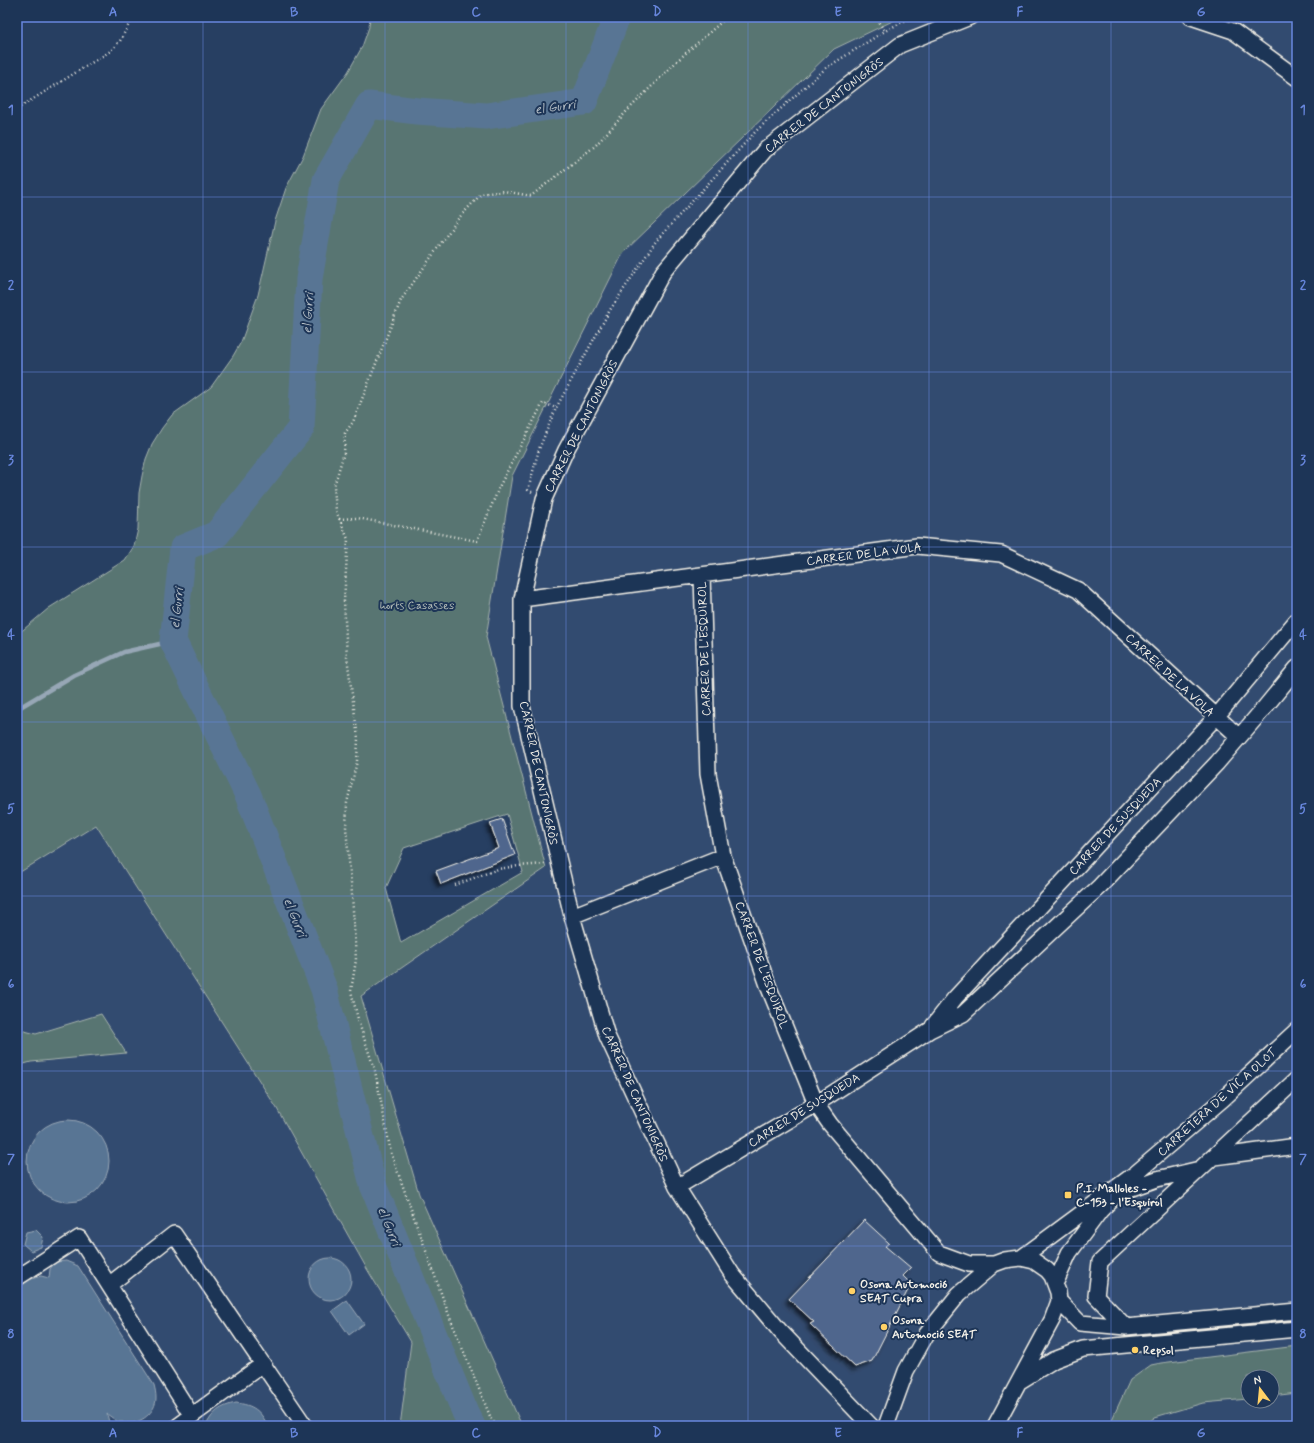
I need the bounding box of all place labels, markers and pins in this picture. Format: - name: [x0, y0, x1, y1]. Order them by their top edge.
- place label: P.I. Malloles - C-153 - l'Esquirol: [1076, 1181, 1163, 1211]
- marker: P.I. Malloles - C-153 - l'Esquirol: [1063, 1190, 1073, 1200]
- place label: Osona Automoció SEAT Cupra: [860, 1277, 947, 1307]
- marker: Osona Automoció SEAT Cupra: [847, 1286, 857, 1296]
- place label: Osona Automoció SEAT: [892, 1313, 977, 1343]
- marker: Osona Automoció SEAT: [879, 1322, 889, 1332]
- place label: Repsol: [1143, 1343, 1174, 1359]
- marker: Repsol: [1130, 1345, 1140, 1355]

